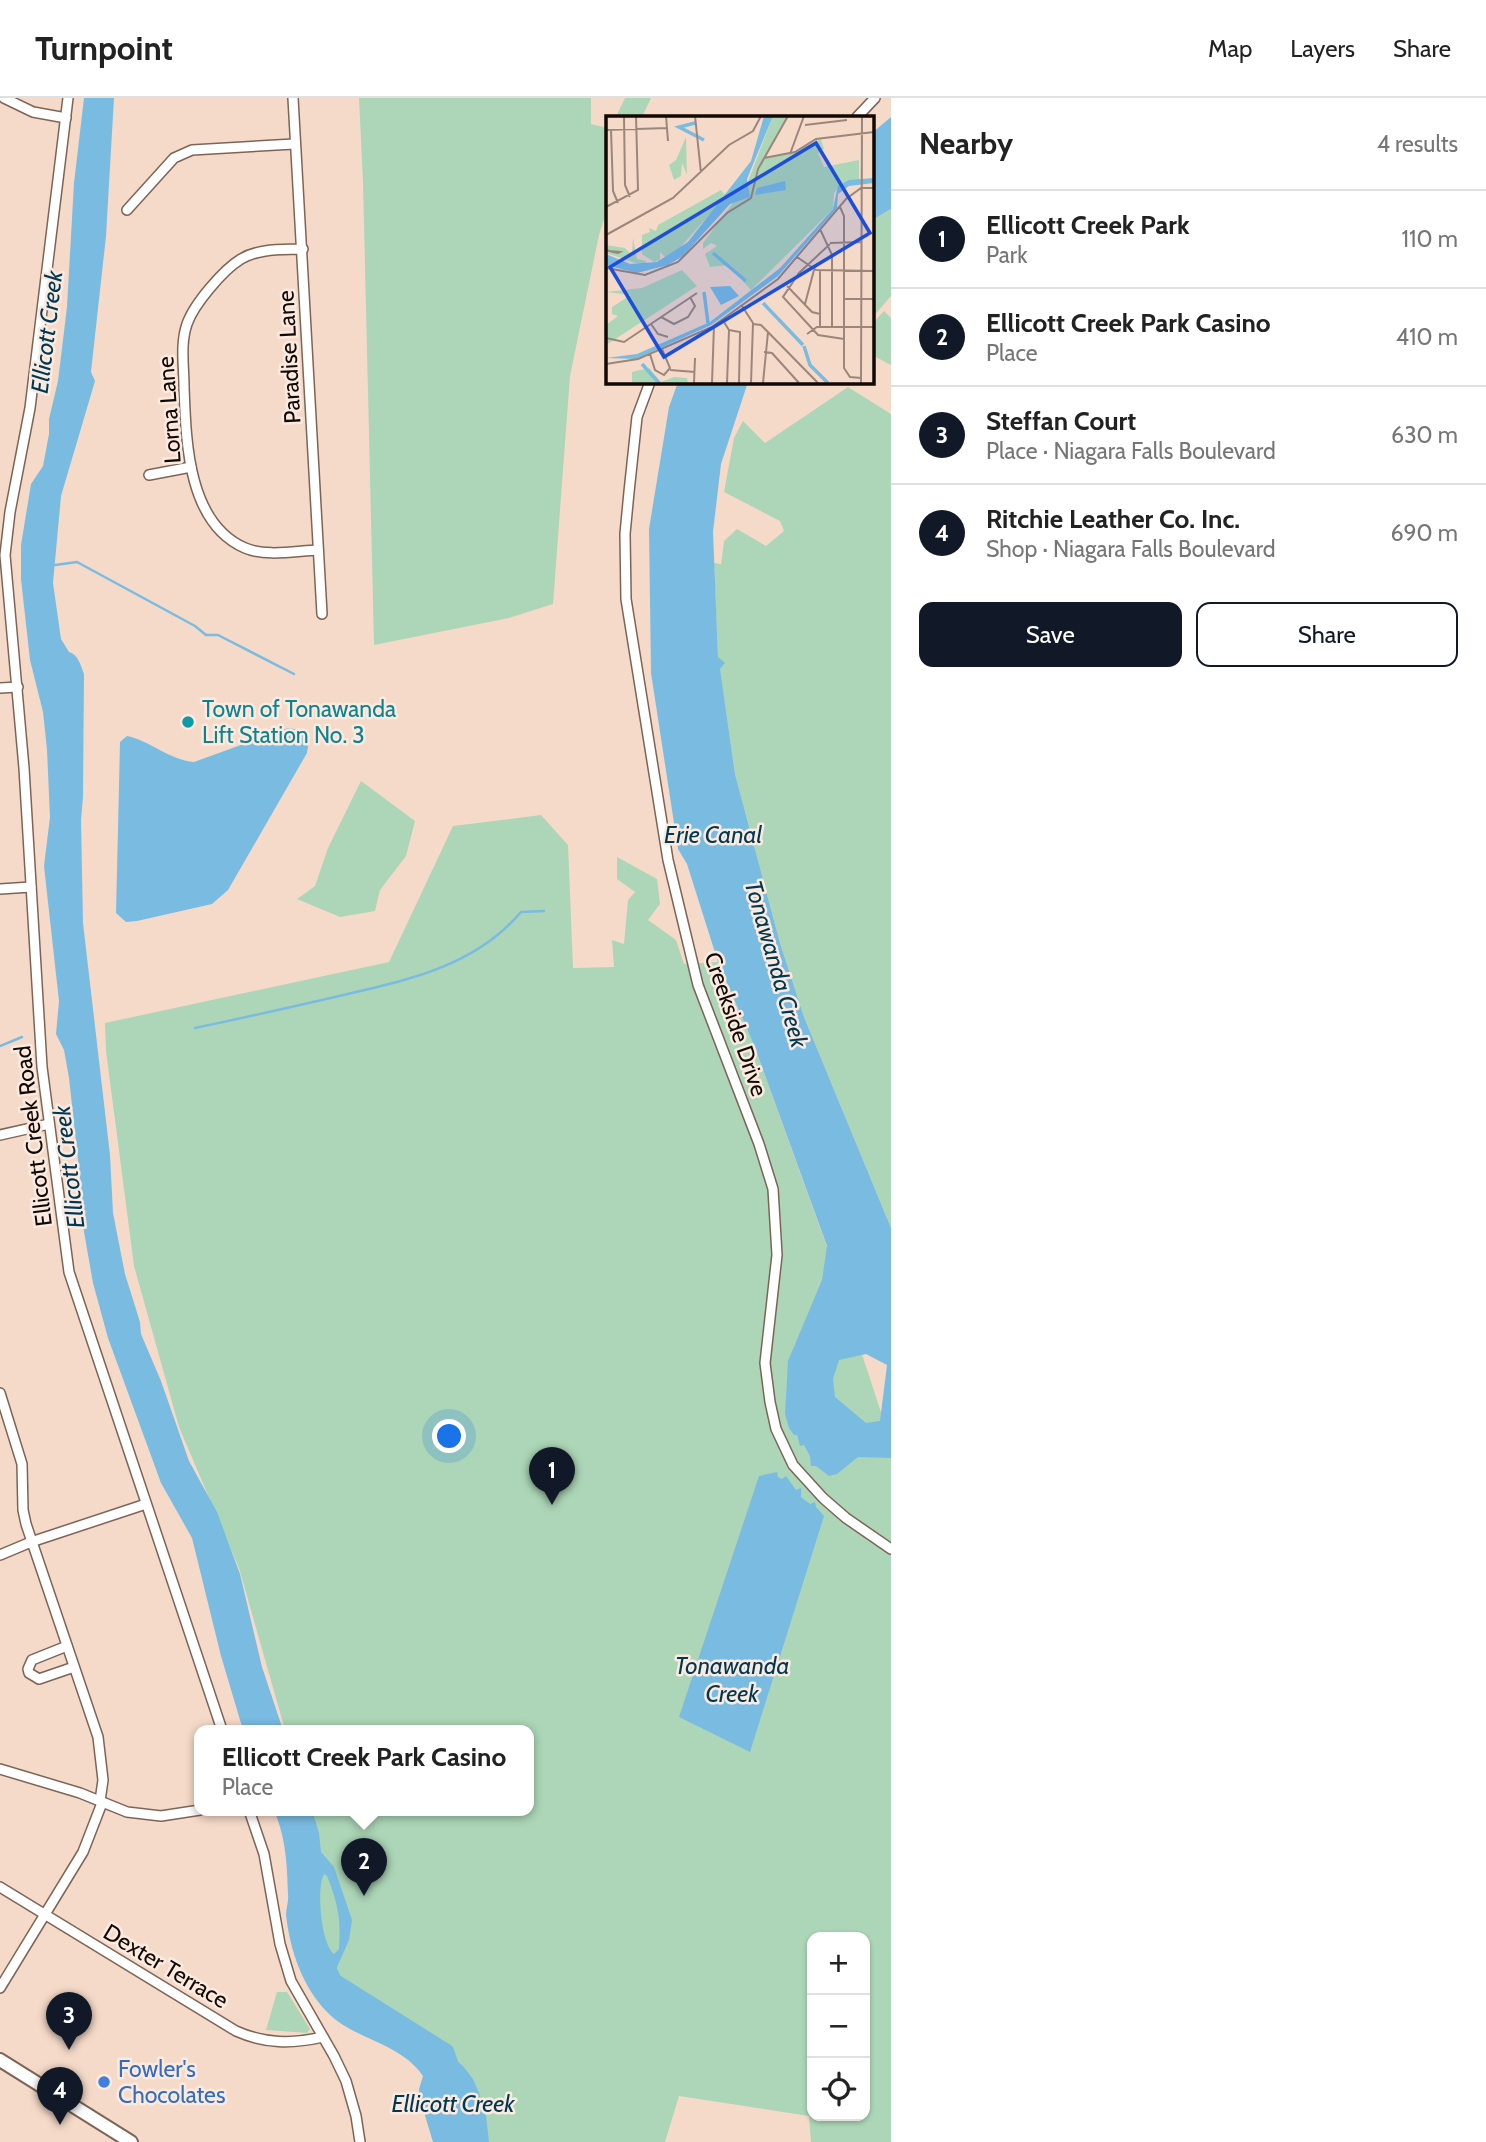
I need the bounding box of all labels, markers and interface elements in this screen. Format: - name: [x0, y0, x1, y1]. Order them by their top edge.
- text: Turnpoint: [35, 28, 173, 68]
- text: Map: [1208, 34, 1252, 63]
- text: Layers: [1290, 34, 1355, 63]
- text: Share: [1393, 34, 1451, 63]
- inset map: [606, 116, 874, 383]
- text: Nearby: [919, 125, 1013, 162]
- text: 4 results: [1377, 130, 1458, 158]
- text: Ellicott Creek Park: [986, 209, 1190, 241]
- text: 1: [938, 225, 946, 253]
- text: 110 m: [1402, 225, 1458, 253]
- text: Park: [986, 241, 1027, 269]
- water label: Ellicott Creek: [25, 268, 68, 395]
- street label: Paradise Lane: [272, 289, 306, 424]
- text: Ellicott Creek Park Casino: [986, 307, 1271, 339]
- text: 2: [936, 323, 948, 351]
- text: 410 m: [1396, 323, 1458, 351]
- text: Place: [986, 339, 1038, 367]
- street label: Lorna Lane: [151, 355, 187, 465]
- text: Steffan Court: [986, 405, 1136, 437]
- text: 3: [936, 421, 948, 449]
- text: 630 m: [1391, 421, 1458, 449]
- text: Place · Niagara Falls Boulevard: [986, 437, 1276, 465]
- text: Ritchie Leather Co. Inc.: [986, 503, 1240, 535]
- text: 4: [935, 519, 949, 547]
- text: 690 m: [1390, 519, 1458, 547]
- text: Shop · Niagara Falls Boulevard: [986, 535, 1275, 563]
- button: Save: [919, 602, 1182, 667]
- button: Share: [1196, 602, 1458, 667]
- place label: Town of Tonawanda Lift Station No. 3: [202, 695, 396, 749]
- marker: Town of Tonawanda Lift Station No. 3: [180, 714, 196, 730]
- water label: Erie Canal: [664, 820, 762, 849]
- water label: Tonawanda Creek: [739, 877, 814, 1051]
- street label: Creekside Drive: [698, 948, 774, 1100]
- street label: Ellicott Creek Road: [8, 1044, 58, 1228]
- water label: Ellicott Creek: [47, 1103, 90, 1230]
- your location: [432, 1419, 466, 1453]
- pin: 1: [529, 1447, 575, 1505]
- water label: Tonawanda Creek: [675, 1651, 789, 1708]
- popup: [194, 1725, 534, 1816]
- text: Ellicott Creek Park Casino: [222, 1741, 506, 1773]
- text: Place: [222, 1773, 273, 1801]
- pin: 2: [341, 1838, 387, 1896]
- street label: Dexter Terrace: [98, 1918, 234, 2014]
- map controls: [807, 1932, 870, 2121]
- button: +: [807, 1932, 870, 1995]
- pin: 3: [46, 1992, 92, 2050]
- button: −: [807, 1995, 870, 2058]
- place label: Fowler's Chocolates: [118, 2055, 225, 2109]
- button: locate: [807, 2058, 870, 2121]
- pin: 4: [37, 2067, 83, 2125]
- marker: Fowler's Chocolates: [96, 2074, 112, 2090]
- water label: Ellicott Creek: [391, 2089, 515, 2118]

